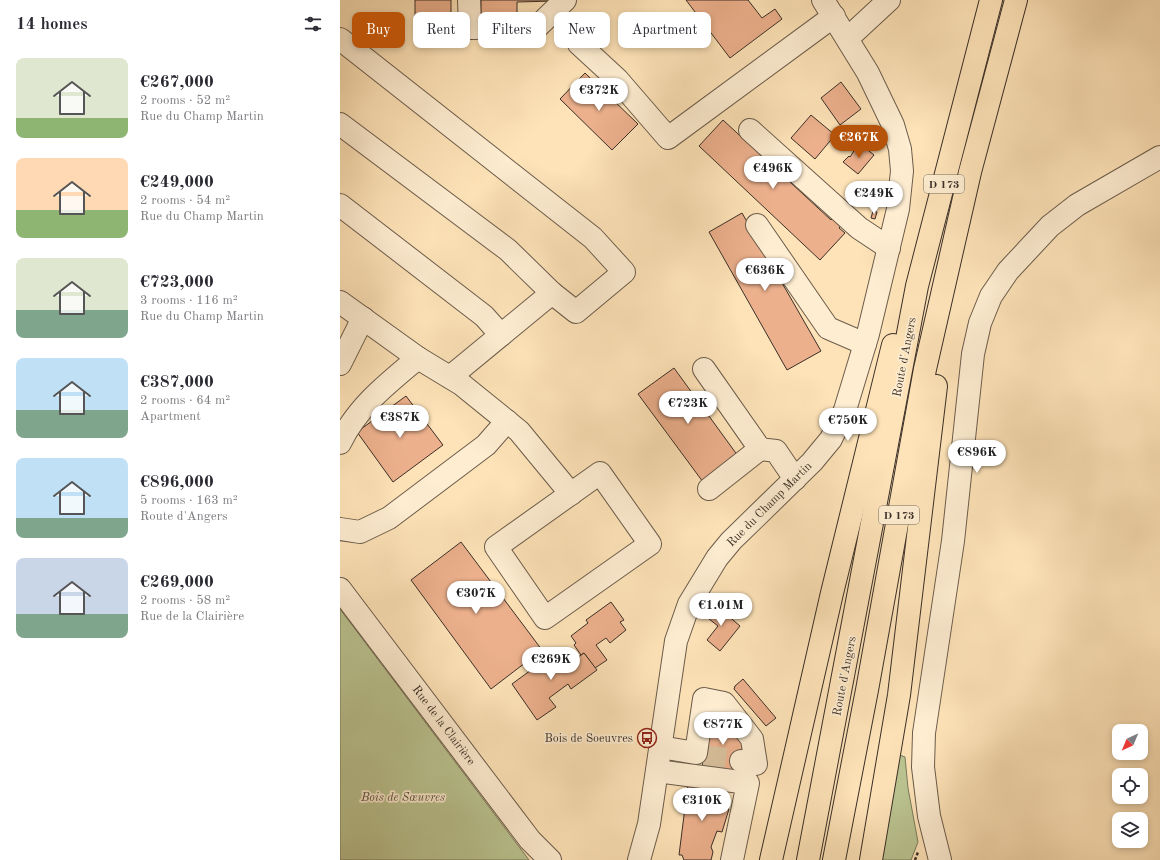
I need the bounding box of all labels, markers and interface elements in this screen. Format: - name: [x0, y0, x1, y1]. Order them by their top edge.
- chip: Buy: [352, 12, 405, 48]
- chip: Rent: [413, 12, 470, 48]
- chip: Filters: [478, 12, 546, 48]
- chip: New: [554, 12, 610, 48]
- chip: Apartment: [618, 12, 711, 48]
- icon: filters: [302, 13, 324, 35]
- text: 14 homes: [16, 16, 88, 33]
- icon: home: [48, 74, 96, 122]
- text: €267,000: [140, 74, 214, 91]
- pin: €372K: [571, 78, 627, 112]
- text: €372K: [579, 84, 619, 97]
- text: 2 rooms · 52 m²: [140, 94, 230, 107]
- text: Rue du Champ Martin: [140, 110, 264, 123]
- pin: €267K: [831, 125, 887, 159]
- text: €267K: [839, 131, 879, 144]
- pin: €496K: [745, 156, 801, 190]
- text: €496K: [753, 162, 793, 175]
- icon: home: [48, 174, 96, 222]
- text: €249,000: [140, 174, 214, 191]
- road number: D 173: [924, 175, 964, 193]
- pin: €249K: [846, 181, 902, 215]
- text: €249K: [854, 187, 894, 200]
- text: 2 rooms · 54 m²: [140, 194, 230, 207]
- text: Rue du Champ Martin: [140, 210, 264, 223]
- pin: €636K: [737, 258, 793, 292]
- text: €636K: [745, 264, 785, 277]
- icon: home: [48, 274, 96, 322]
- text: €723,000: [140, 274, 214, 291]
- text: 3 rooms · 116 m²: [140, 294, 238, 307]
- text: Rue du Champ Martin: [140, 310, 264, 323]
- street label: Route d'Angers: [891, 316, 919, 398]
- icon: home: [48, 374, 96, 422]
- text: €387,000: [140, 374, 214, 391]
- pin: €723K: [660, 391, 716, 425]
- text: 2 rooms · 64 m²: [140, 394, 230, 407]
- text: €723K: [668, 397, 708, 410]
- pin: €387K: [372, 405, 428, 439]
- pin: €750K: [820, 408, 876, 442]
- text: Apartment: [140, 410, 201, 423]
- text: €387K: [380, 411, 420, 424]
- text: €750K: [828, 414, 868, 427]
- pin: €896K: [949, 440, 1005, 474]
- text: €896K: [957, 446, 997, 459]
- street label: Rue du Champ Martin: [725, 460, 815, 549]
- icon: home: [48, 474, 96, 522]
- text: €896,000: [140, 474, 214, 491]
- text: 5 rooms · 163 m²: [140, 494, 238, 507]
- road number: D 173: [879, 506, 919, 524]
- text: Route d'Angers: [140, 510, 228, 523]
- icon: home: [48, 574, 96, 622]
- text: €269,000: [140, 574, 214, 591]
- pin: €307K: [448, 581, 504, 615]
- text: €307K: [456, 587, 496, 600]
- pin: €1.01M: [688, 593, 754, 627]
- text: 2 rooms · 58 m²: [140, 594, 230, 607]
- text: €1.01M: [698, 599, 744, 612]
- text: Rue de la Clairière: [140, 610, 244, 623]
- street label: Route d'Angers: [831, 635, 859, 717]
- pin: €269K: [523, 647, 579, 681]
- text: €269K: [531, 653, 571, 666]
- street label: Rue de la Clairière: [409, 684, 477, 768]
- pin: €877K: [695, 712, 751, 746]
- text: €877K: [703, 718, 743, 731]
- north arrow: [1112, 724, 1148, 760]
- map controls: [1112, 724, 1148, 848]
- bus stop icon: Bois de Soeuvres: [636, 727, 658, 749]
- place label: Bois de Soeuvres: [544, 733, 633, 745]
- button: locate: [1112, 768, 1148, 804]
- pin: €310K: [674, 788, 730, 822]
- park label: Bois de Sœuvres: [360, 792, 445, 804]
- text: €310K: [682, 794, 722, 807]
- button: layers: [1112, 812, 1148, 848]

